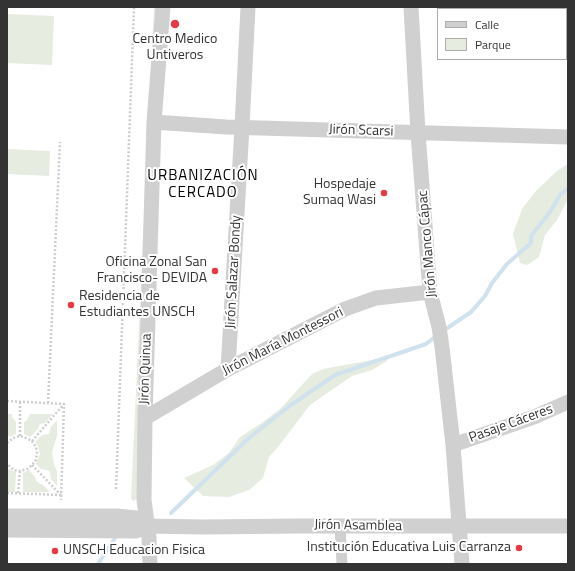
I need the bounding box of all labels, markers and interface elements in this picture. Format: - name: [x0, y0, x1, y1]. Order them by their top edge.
- legend: [437, 8, 567, 60]
- text: Calle: [475, 15, 499, 34]
- marker: Centro Medico Untiveros: [169, 18, 181, 30]
- place label: Centro Medico Untiveros: [133, 32, 217, 64]
- text: Parque: [475, 35, 511, 54]
- street label: Jirón Scarsi: [328, 121, 394, 141]
- district label: URBANIZACIÓN CERCADO: [147, 167, 259, 202]
- place label: Hospedaje Sumaq Wasi: [303, 177, 376, 210]
- marker: Hospedaje Sumaq Wasi: [379, 188, 389, 198]
- street label: Jirón Manco Cápac: [415, 190, 441, 298]
- street label: Jirón Salazar Bondy: [223, 215, 245, 329]
- place label: Oficina Zonal San Francisco- DEVIDA: [97, 255, 207, 288]
- marker: Oficina Zonal San Francisco- DEVIDA: [210, 266, 220, 276]
- place label: Residencia de Estudiantes UNSCH: [79, 289, 195, 322]
- marker: Residencia de Estudiantes UNSCH: [66, 300, 76, 310]
- street label: Jirón María Montessori: [220, 304, 346, 380]
- street label: Jirón Quinua: [136, 333, 156, 405]
- street label: Pasaje Cáceres: [467, 401, 555, 447]
- street label: Jirón Asamblea: [314, 517, 402, 535]
- place label: Institución Educativa Luis Carranza: [307, 540, 511, 556]
- place label: UNSCH Educacion Fisica: [63, 543, 205, 559]
- marker: Institución Educativa Luis Carranza: [514, 543, 524, 553]
- marker: UNSCH Educacion Fisica: [50, 546, 60, 556]

